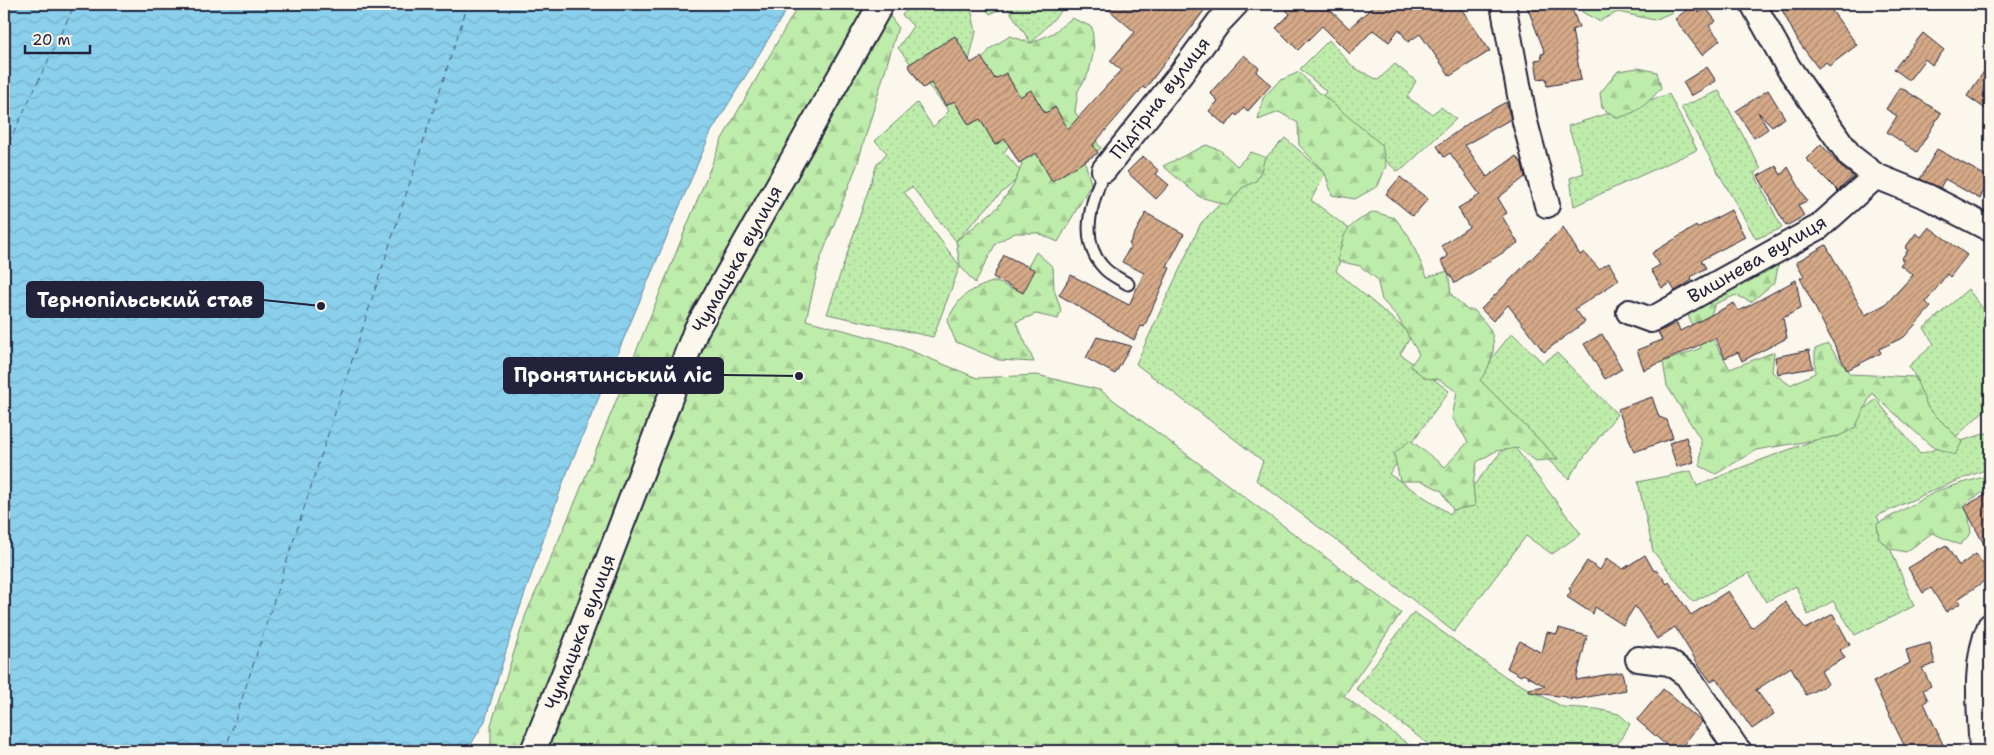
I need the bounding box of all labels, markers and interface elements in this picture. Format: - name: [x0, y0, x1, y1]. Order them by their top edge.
- scale bar: [25, 22, 90, 54]
- text: 20 m: [32, 30, 71, 50]
- street label: Підгірна вулиця: [1104, 32, 1216, 164]
- street label: Чумацька вулиця: [686, 181, 788, 337]
- street label: Вишнева вулиця: [1683, 209, 1831, 309]
- callout: Тернопільський став: [27, 282, 263, 317]
- text: Тернопільський став: [37, 287, 253, 313]
- callout: Пронятинський ліс: [504, 358, 723, 393]
- text: Пронятинський ліс: [514, 362, 712, 388]
- street label: Чумацька вулиця: [539, 551, 621, 713]

